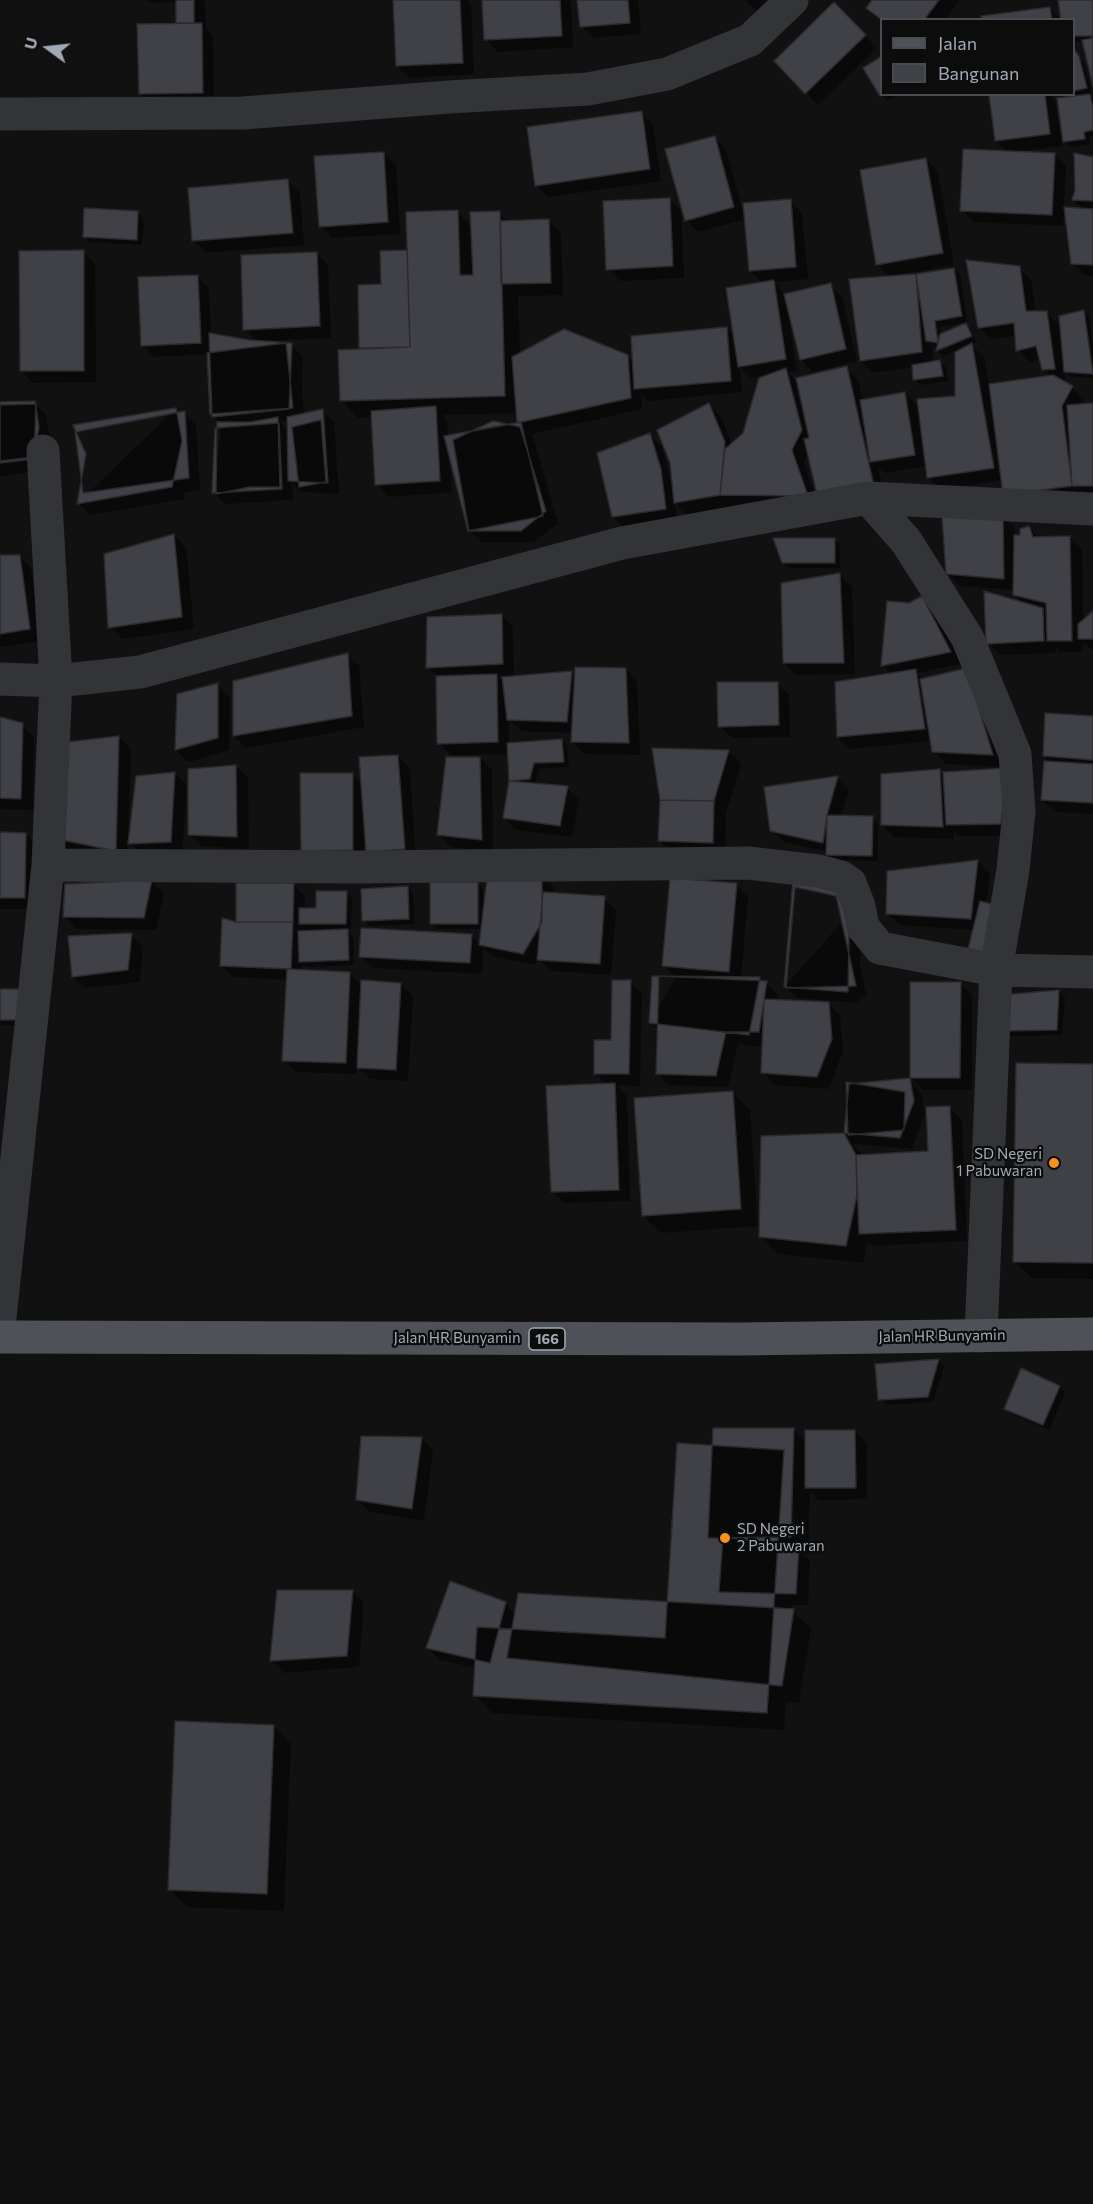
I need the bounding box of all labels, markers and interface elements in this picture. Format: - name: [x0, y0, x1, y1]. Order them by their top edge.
- north arrow: [18, 18, 78, 78]
- legend: [880, 18, 1075, 96]
- text: Jalan: [938, 32, 977, 54]
- text: U: [19, 35, 41, 51]
- text: Bangunan: [938, 62, 1019, 84]
- place label: SD Negeri 1 Pabuwaran: [956, 1145, 1042, 1180]
- marker: SD Negeri 1 Pabuwaran: [1047, 1156, 1061, 1170]
- street label: Jalan HR Bunyamin: [878, 1326, 1006, 1346]
- road number: 166: [529, 1328, 565, 1350]
- street label: Jalan HR Bunyamin: [394, 1329, 520, 1347]
- place label: SD Negeri 2 Pabuwaran: [737, 1520, 825, 1555]
- marker: SD Negeri 2 Pabuwaran: [718, 1531, 732, 1545]

